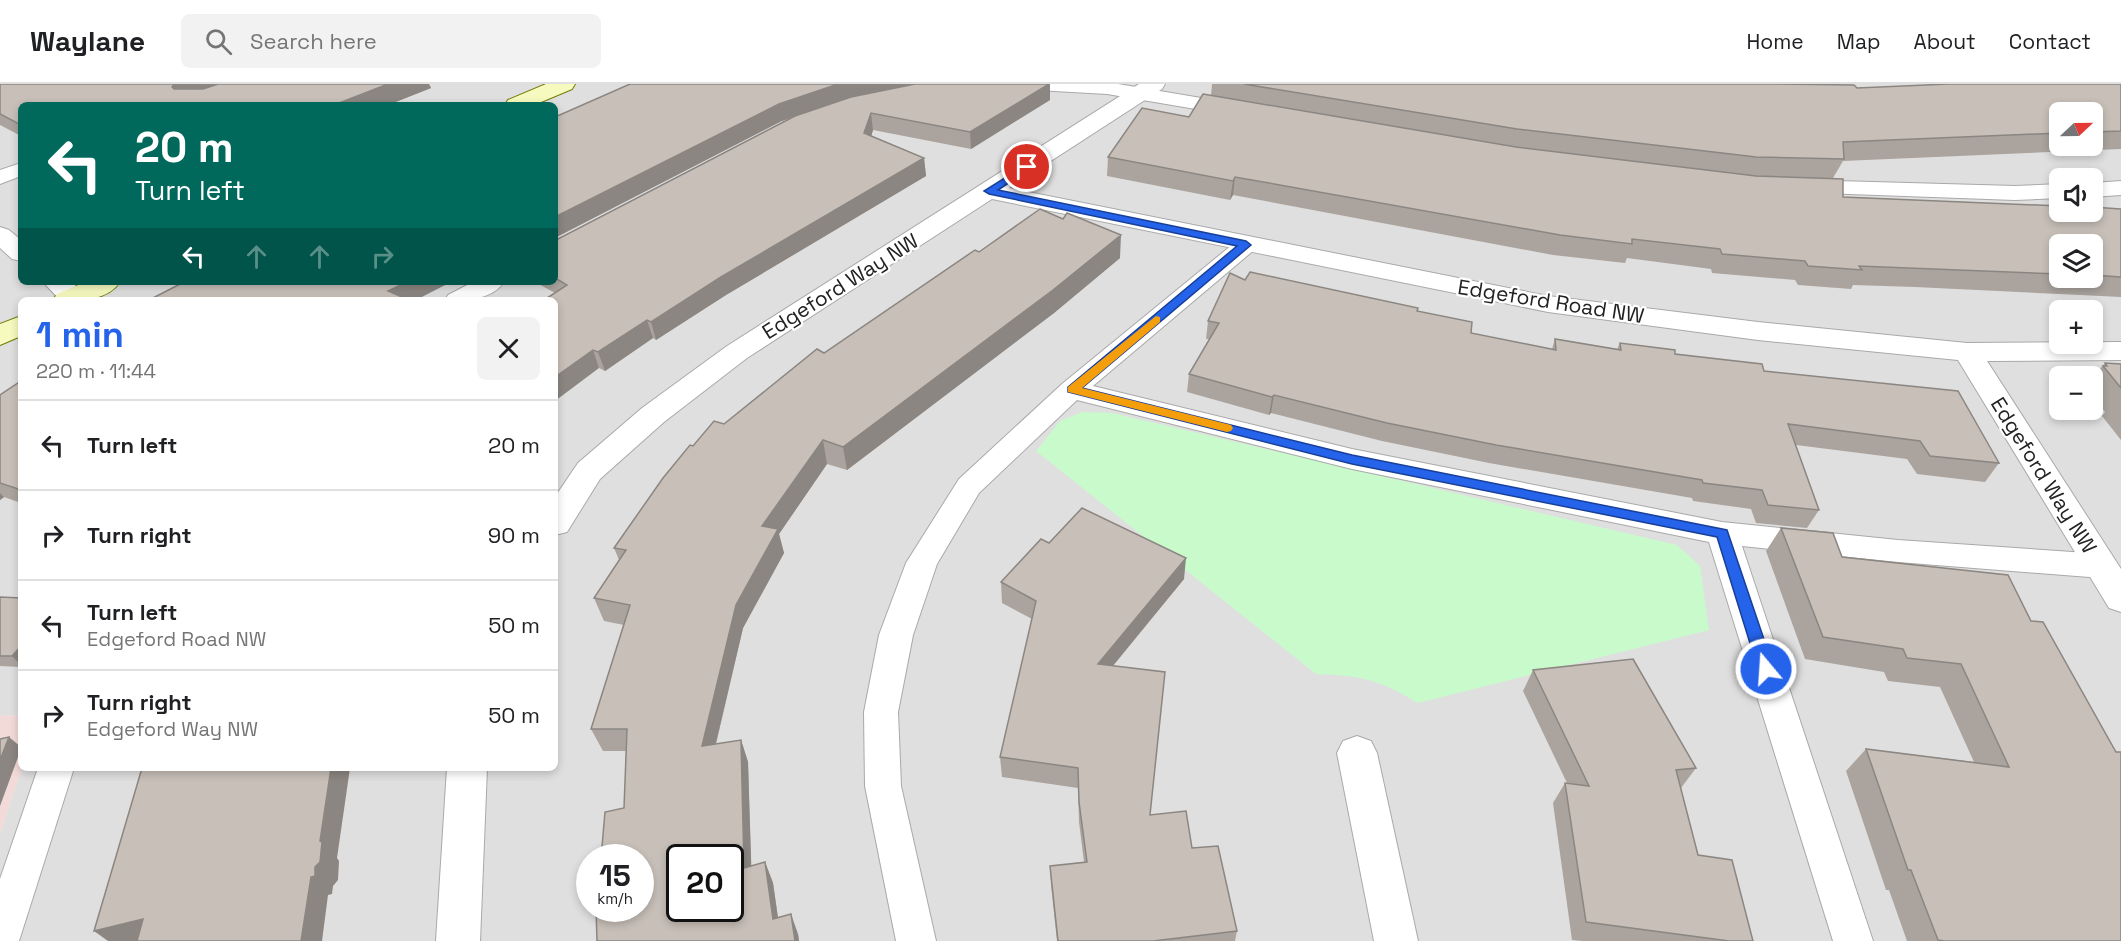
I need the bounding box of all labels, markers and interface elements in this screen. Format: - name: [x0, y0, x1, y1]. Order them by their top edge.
- search box: [181, 14, 601, 68]
- text: Waylane: [30, 23, 145, 59]
- icon: search: [202, 25, 235, 58]
- text: Search here: [250, 27, 377, 55]
- text: Home: [1746, 28, 1804, 55]
- text: Map: [1837, 28, 1881, 55]
- text: About: [1914, 28, 1976, 55]
- text: Contact: [2009, 28, 2091, 55]
- north arrow: [2049, 102, 2103, 156]
- map controls: [2049, 102, 2103, 420]
- text: 20 m: [135, 121, 234, 174]
- icon: left: [36, 126, 114, 204]
- pin: [1001, 141, 1052, 192]
- icon: arrive: [1010, 150, 1043, 183]
- button: sound: [2049, 168, 2103, 222]
- text: Turn left: [135, 173, 245, 208]
- street label: Edgeford Way NW: [757, 227, 923, 345]
- button: layers: [2049, 234, 2103, 288]
- icon: left: [177, 240, 210, 273]
- icon: ahead: [240, 240, 273, 273]
- icon: ahead: [303, 240, 336, 273]
- icon: right: [366, 240, 399, 273]
- street label: Edgeford Road NW: [1456, 273, 1646, 329]
- button: +: [2049, 300, 2103, 354]
- text: 1 min: [36, 312, 124, 358]
- button: close: [477, 317, 540, 380]
- text: 220 m · 11:44: [36, 358, 156, 384]
- button: −: [2049, 366, 2103, 420]
- street label: Edgeford Way NW: [1985, 392, 2103, 558]
- icon: left: [36, 429, 69, 462]
- text: Turn left: [87, 431, 177, 459]
- text: 20 m: [488, 431, 540, 459]
- icon: right: [36, 519, 69, 552]
- text: Turn right: [87, 521, 192, 549]
- text: 90 m: [488, 521, 540, 549]
- text: Turn left: [87, 598, 177, 626]
- icon: left: [36, 609, 69, 642]
- text: 50 m: [488, 611, 540, 639]
- text: Edgeford Road NW: [87, 626, 266, 652]
- position arrow: [1734, 637, 1798, 701]
- text: Turn right: [87, 688, 192, 716]
- icon: right: [36, 699, 69, 732]
- text: 50 m: [488, 701, 540, 729]
- text: Edgeford Way NW: [87, 716, 258, 742]
- speed limit sign: 20: [666, 844, 744, 922]
- text: 15: [599, 856, 631, 895]
- text: km/h: [597, 889, 633, 908]

